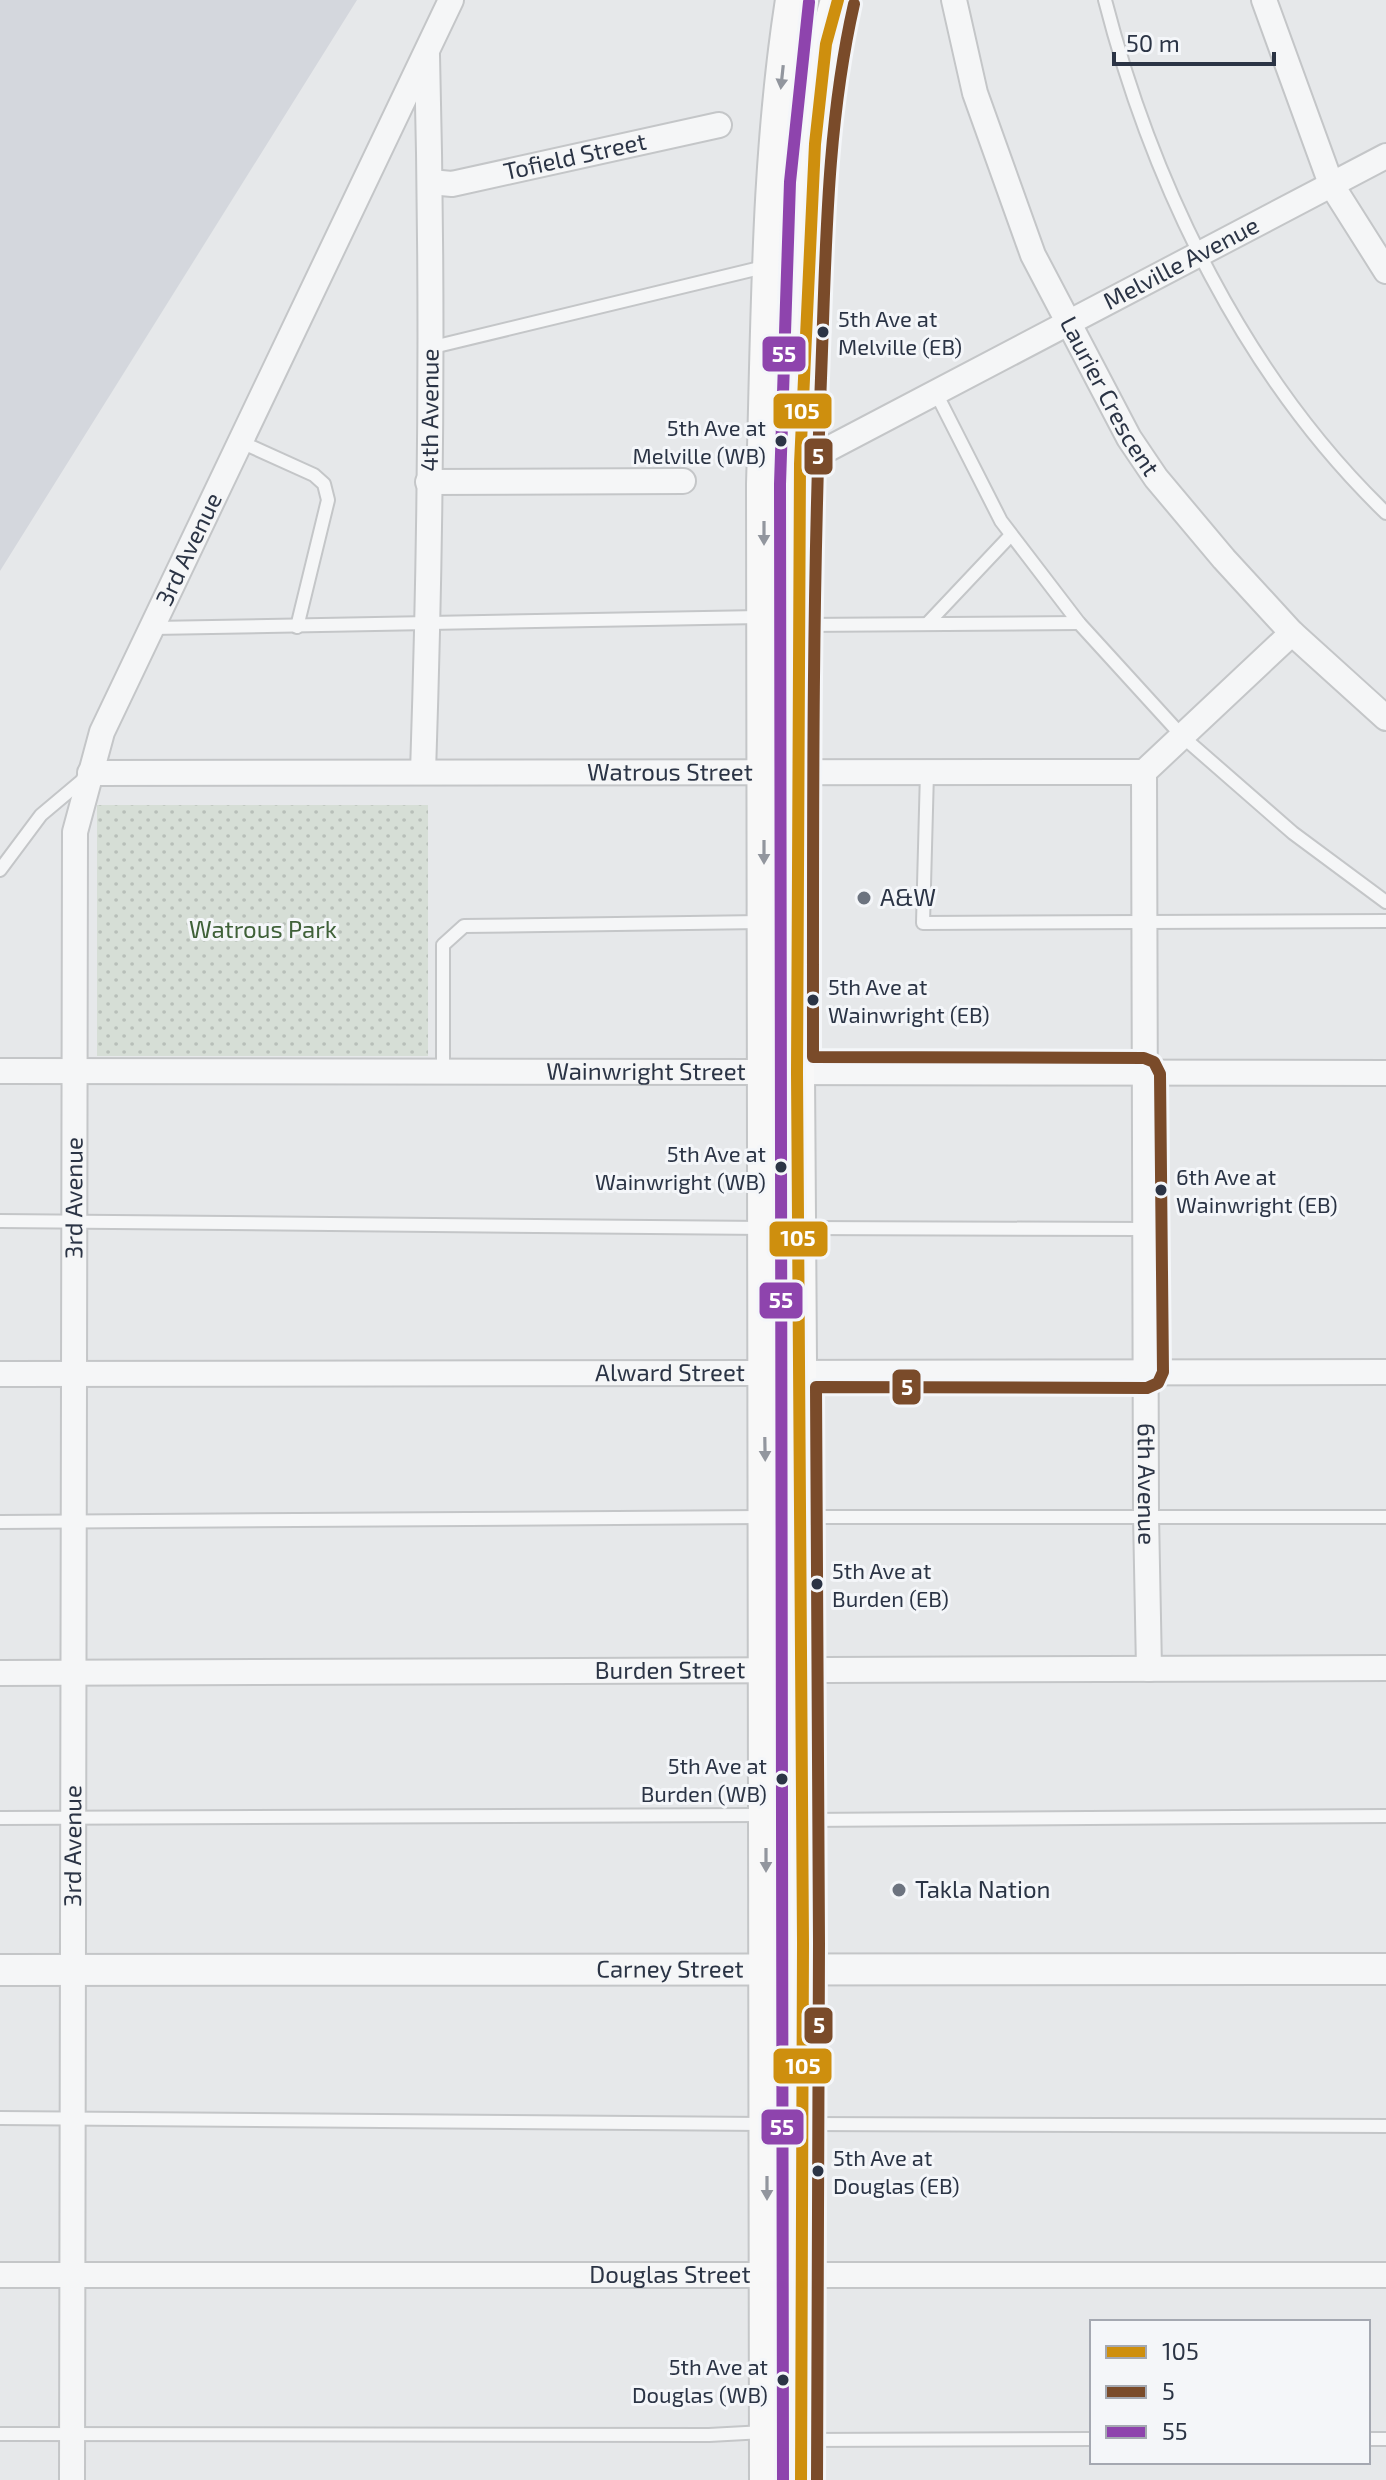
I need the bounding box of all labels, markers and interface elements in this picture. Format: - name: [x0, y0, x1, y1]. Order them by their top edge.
- scale bar: [1114, 16, 1274, 66]
- text: 50 m: [1126, 28, 1180, 57]
- one-way arrow: [775, 65, 788, 90]
- street label: Tofield Street: [501, 126, 649, 185]
- street label: Melville Avenue: [1098, 209, 1263, 315]
- place label: 5th Ave at Melville (EB): [838, 305, 962, 359]
- street label: Laurier Crescent: [1055, 311, 1166, 481]
- marker: 5th Ave at Melville (EB): [815, 324, 831, 340]
- line badge: 55: [761, 335, 807, 373]
- text: 55: [772, 340, 796, 366]
- street label: 4th Avenue: [414, 349, 443, 472]
- line badge: 105: [772, 392, 833, 430]
- text: 105: [784, 397, 820, 423]
- place label: 5th Ave at Melville (WB): [633, 414, 766, 468]
- marker: 5th Ave at Melville (WB): [773, 433, 789, 449]
- line badge: 5: [803, 437, 834, 476]
- text: 5: [812, 442, 824, 468]
- street label: 3rd Avenue: [148, 487, 227, 610]
- one-way arrow: [758, 521, 770, 546]
- street label: Watrous Street: [587, 756, 753, 786]
- one-way arrow: [758, 840, 770, 865]
- place label: A&W: [880, 882, 936, 911]
- marker: A&W: [855, 889, 873, 907]
- park label: Watrous Park: [189, 914, 337, 943]
- place label: 5th Ave at Wainwright (EB): [828, 973, 990, 1027]
- marker: 5th Ave at Wainwright (EB): [805, 992, 821, 1008]
- street label: Wainwright Street: [546, 1056, 746, 1085]
- street label: 3rd Avenue: [58, 1137, 87, 1259]
- place label: 5th Ave at Wainwright (WB): [595, 1140, 766, 1194]
- marker: 5th Ave at Wainwright (WB): [773, 1159, 789, 1175]
- place label: 6th Ave at Wainwright (EB): [1176, 1163, 1338, 1217]
- marker: 6th Ave at Wainwright (EB): [1153, 1182, 1169, 1198]
- line badge: 105: [768, 1220, 829, 1258]
- text: 105: [780, 1224, 816, 1250]
- line badge: 55: [758, 1281, 804, 1320]
- text: 55: [769, 1286, 793, 1312]
- street label: Alward Street: [595, 1357, 745, 1386]
- line badge: 5: [891, 1368, 922, 1406]
- text: 5: [901, 1373, 913, 1399]
- street label: 6th Avenue: [1133, 1423, 1163, 1545]
- one-way arrow: [758, 1437, 771, 1462]
- place label: 5th Ave at Burden (EB): [832, 1557, 949, 1611]
- marker: 5th Ave at Burden (EB): [809, 1576, 825, 1592]
- street label: Burden Street: [595, 1654, 745, 1684]
- place label: 5th Ave at Burden (WB): [641, 1752, 767, 1806]
- marker: 5th Ave at Burden (WB): [774, 1771, 790, 1787]
- street label: 3rd Avenue: [57, 1785, 86, 1907]
- one-way arrow: [760, 1848, 772, 1873]
- place label: Takla Nation: [915, 1874, 1051, 1903]
- marker: Takla Nation: [890, 1881, 908, 1899]
- street label: Carney Street: [596, 1953, 744, 1983]
- line badge: 5: [803, 2006, 834, 2045]
- text: 5: [813, 2011, 825, 2037]
- line badge: 105: [772, 2047, 833, 2085]
- text: 105: [785, 2052, 821, 2078]
- line badge: 55: [760, 2108, 805, 2146]
- text: 55: [770, 2113, 794, 2139]
- place label: 5th Ave at Douglas (EB): [833, 2144, 960, 2198]
- marker: 5th Ave at Douglas (EB): [810, 2163, 826, 2179]
- one-way arrow: [761, 2176, 773, 2201]
- street label: Douglas Street: [589, 2259, 751, 2288]
- legend: [1090, 2320, 1370, 2464]
- text: 105: [1162, 2336, 1199, 2365]
- place label: 5th Ave at Douglas (WB): [632, 2353, 768, 2407]
- marker: 5th Ave at Douglas (WB): [775, 2372, 791, 2388]
- text: 5: [1162, 2376, 1175, 2405]
- text: 55: [1162, 2416, 1188, 2445]

